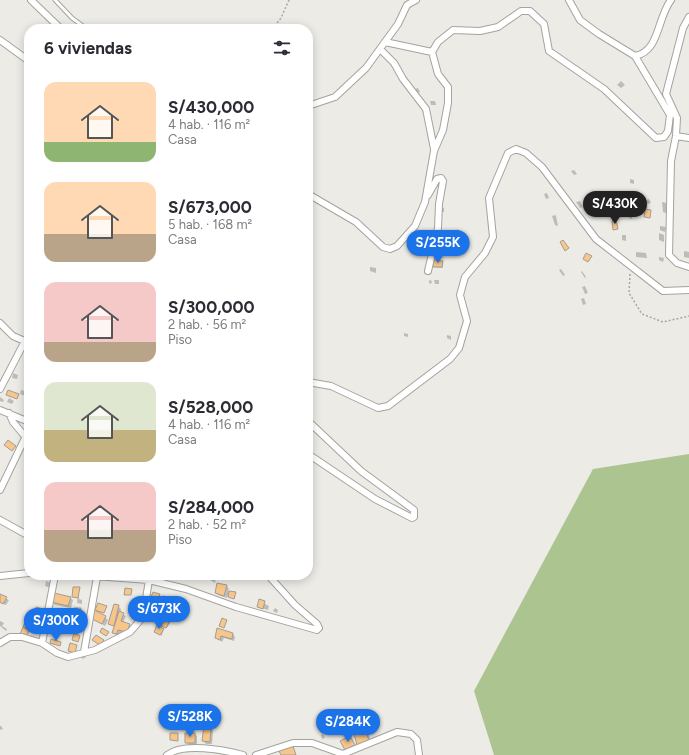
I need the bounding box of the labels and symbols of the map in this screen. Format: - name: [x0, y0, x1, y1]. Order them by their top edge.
- pin: S/430K: [582, 191, 648, 225]
- pin: S/255K: [405, 230, 471, 264]
- pin: S/673K: [126, 596, 192, 630]
- pin: S/300K: [23, 608, 89, 642]
- pin: S/528K: [157, 704, 223, 738]
- pin: S/284K: [315, 709, 381, 743]

